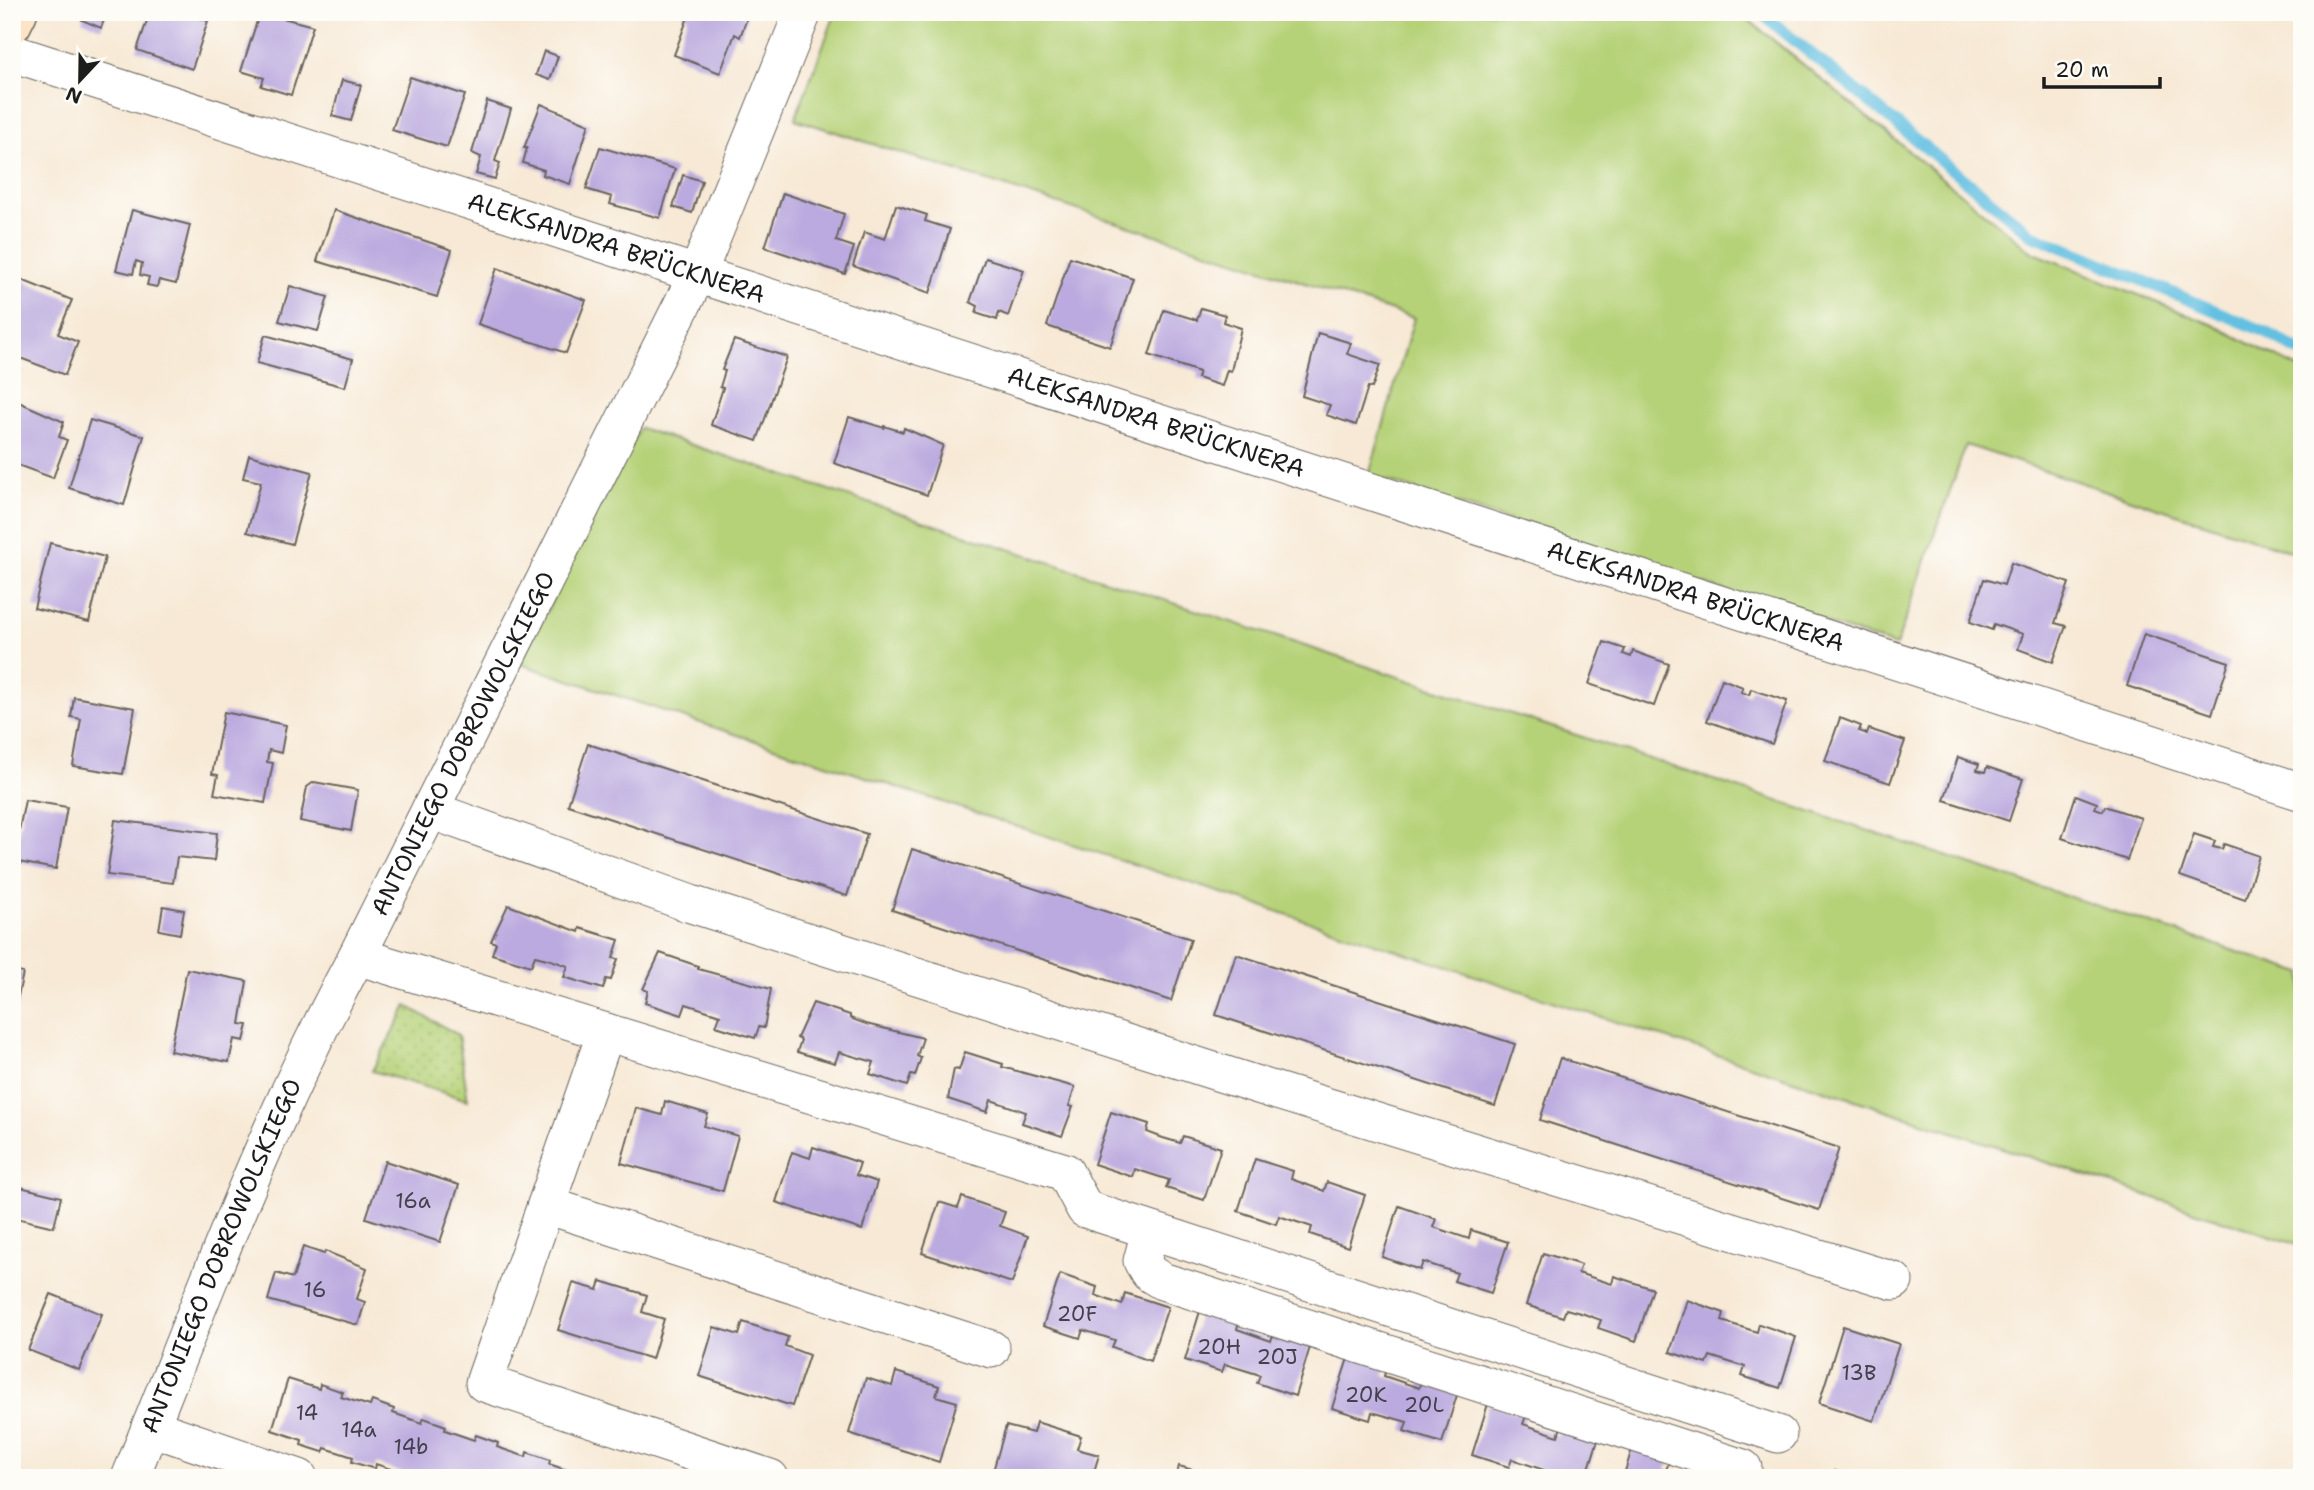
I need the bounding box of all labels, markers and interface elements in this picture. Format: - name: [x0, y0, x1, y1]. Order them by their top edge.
- north arrow: [46, 46, 116, 116]
- scale bar: [2044, 46, 2160, 90]
- text: 20 m: [2055, 56, 2109, 84]
- text: N: [62, 81, 85, 110]
- street label: ALEKSANDRA BRÜCKNERA: [464, 185, 769, 311]
- street label: ALEKSANDRA BRÜCKNERA: [1003, 359, 1309, 485]
- street label: ALEKSANDRA BRÜCKNERA: [1543, 533, 1848, 659]
- street label: ANTONIEGO DOBROWOLSKIEGO: [364, 566, 562, 921]
- street label: ANTONIEGO DOBROWOLSKIEGO: [134, 1074, 309, 1438]
- house number: 16a: [395, 1187, 431, 1215]
- house number: 16: [304, 1276, 326, 1304]
- house number: 20F: [1057, 1300, 1097, 1328]
- house number: 20H: [1197, 1333, 1241, 1361]
- house number: 20J: [1256, 1343, 1298, 1371]
- house number: 13B: [1842, 1359, 1876, 1387]
- house number: 20K: [1345, 1381, 1388, 1409]
- house number: 20L: [1404, 1391, 1445, 1419]
- house number: 14: [296, 1399, 318, 1427]
- house number: 14a: [341, 1416, 377, 1444]
- house number: 14b: [394, 1433, 428, 1461]

